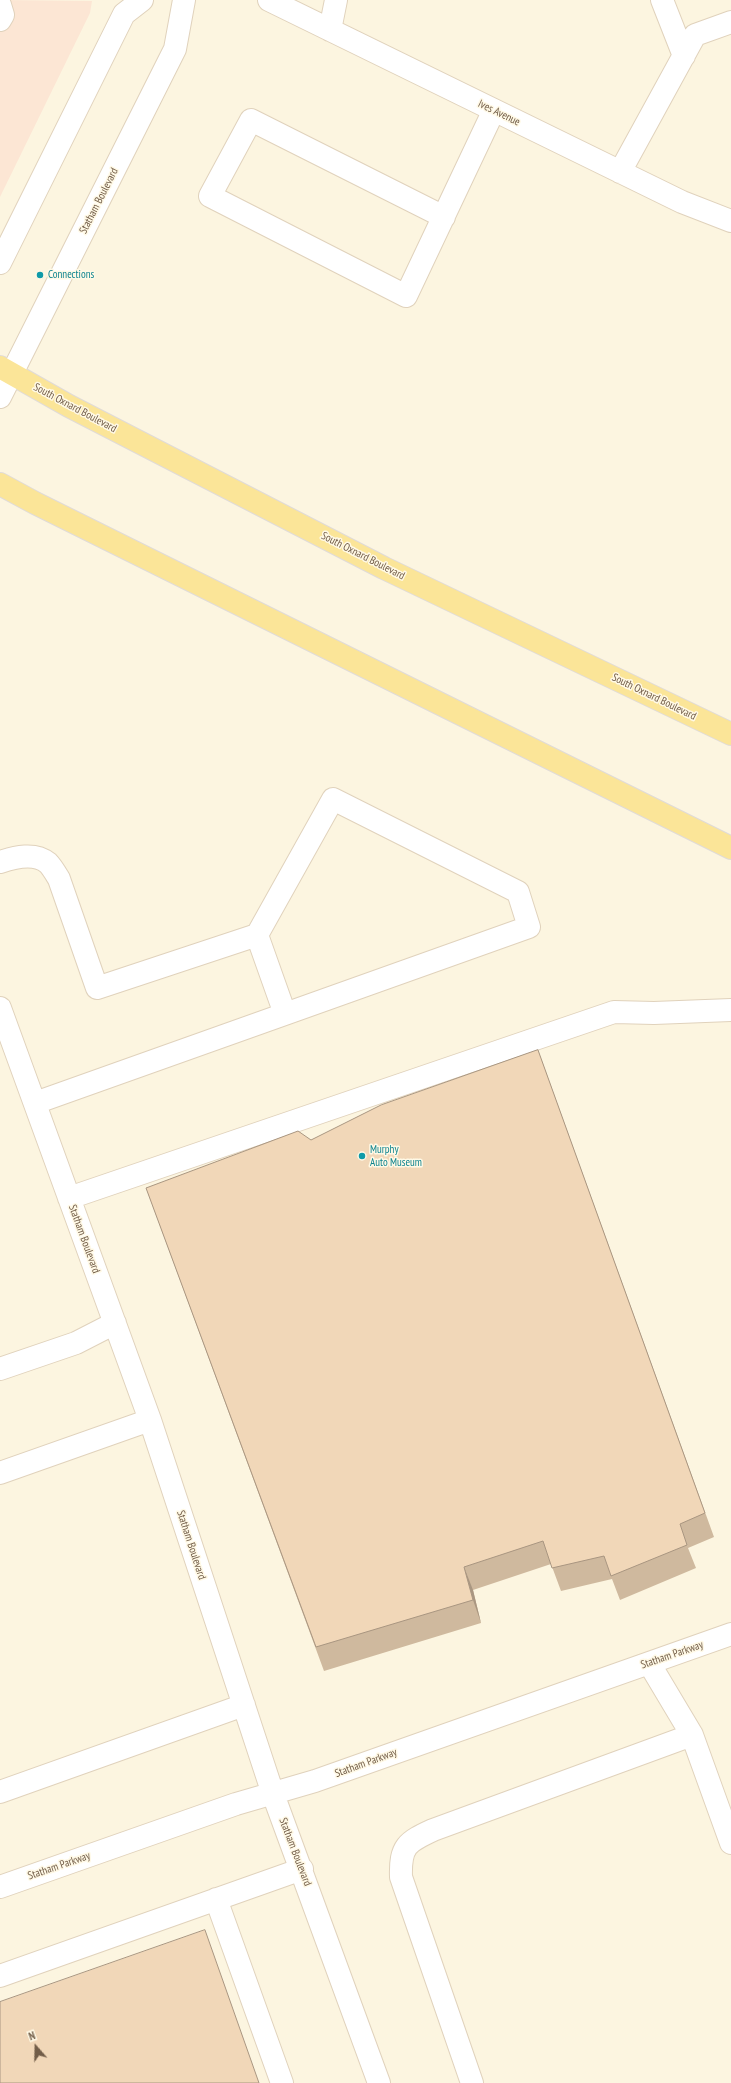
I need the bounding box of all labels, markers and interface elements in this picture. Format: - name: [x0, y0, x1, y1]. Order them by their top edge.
- street label: Ives Avenue: [476, 97, 522, 129]
- street label: Statham Boulevard: [77, 166, 121, 236]
- place label: Connections: [48, 268, 94, 282]
- marker: Connections: [35, 270, 45, 280]
- street label: South Oxnard Boulevard: [31, 381, 119, 435]
- street label: South Oxnard Boulevard: [319, 529, 407, 583]
- street label: South Oxnard Boulevard: [610, 671, 698, 723]
- place label: Murphy Auto Museum: [370, 1143, 422, 1169]
- marker: Murphy Auto Museum: [357, 1151, 367, 1161]
- street label: Statham Boulevard: [65, 1203, 103, 1275]
- street label: Statham Boulevard: [174, 1509, 208, 1581]
- street label: Statham Parkway: [639, 1638, 705, 1672]
- street label: Statham Parkway: [333, 1746, 399, 1780]
- street label: Statham Boulevard: [276, 1816, 314, 1888]
- street label: Statham Parkway: [26, 1849, 92, 1883]
- north arrow: [16, 2027, 56, 2067]
- text: N: [27, 2028, 37, 2043]

